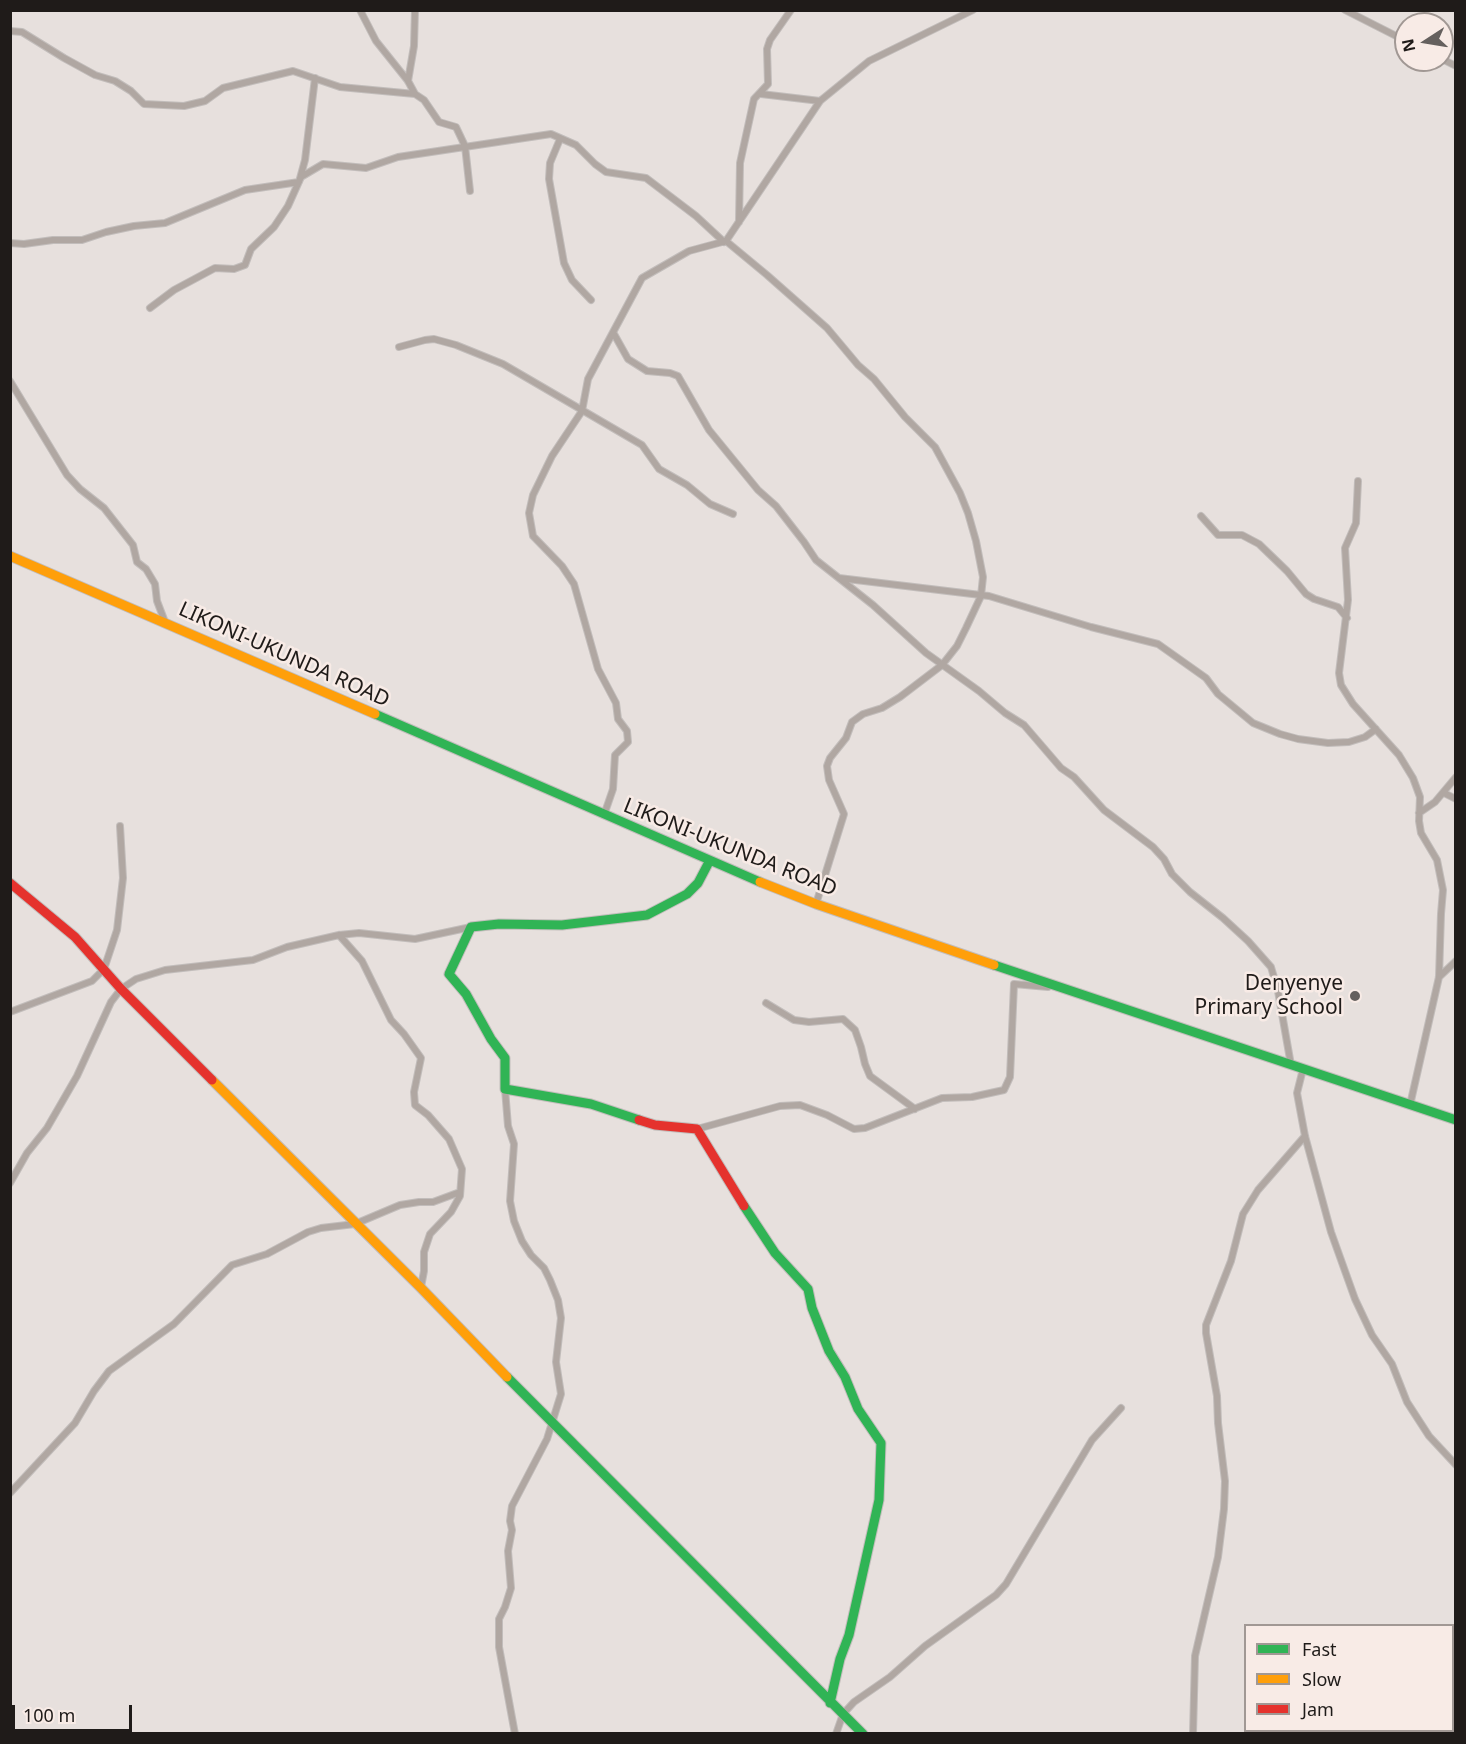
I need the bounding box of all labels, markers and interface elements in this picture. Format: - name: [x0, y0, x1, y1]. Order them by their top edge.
- north arrow: [1394, 12, 1454, 72]
- text: N: [1396, 37, 1420, 54]
- street label: LIKONI-UKUNDA ROAD: [175, 597, 393, 713]
- street label: LIKONI-UKUNDA ROAD: [619, 794, 841, 902]
- place label: Denyenye Primary School: [1195, 971, 1343, 1021]
- marker: Denyenye Primary School: [1348, 989, 1362, 1003]
- legend: [1244, 1624, 1454, 1732]
- text: Fast: [1302, 1637, 1337, 1661]
- text: Slow: [1302, 1667, 1341, 1691]
- scale bar: [15, 1693, 135, 1731]
- text: Jam: [1302, 1697, 1334, 1721]
- text: 100 m: [23, 1703, 75, 1727]

